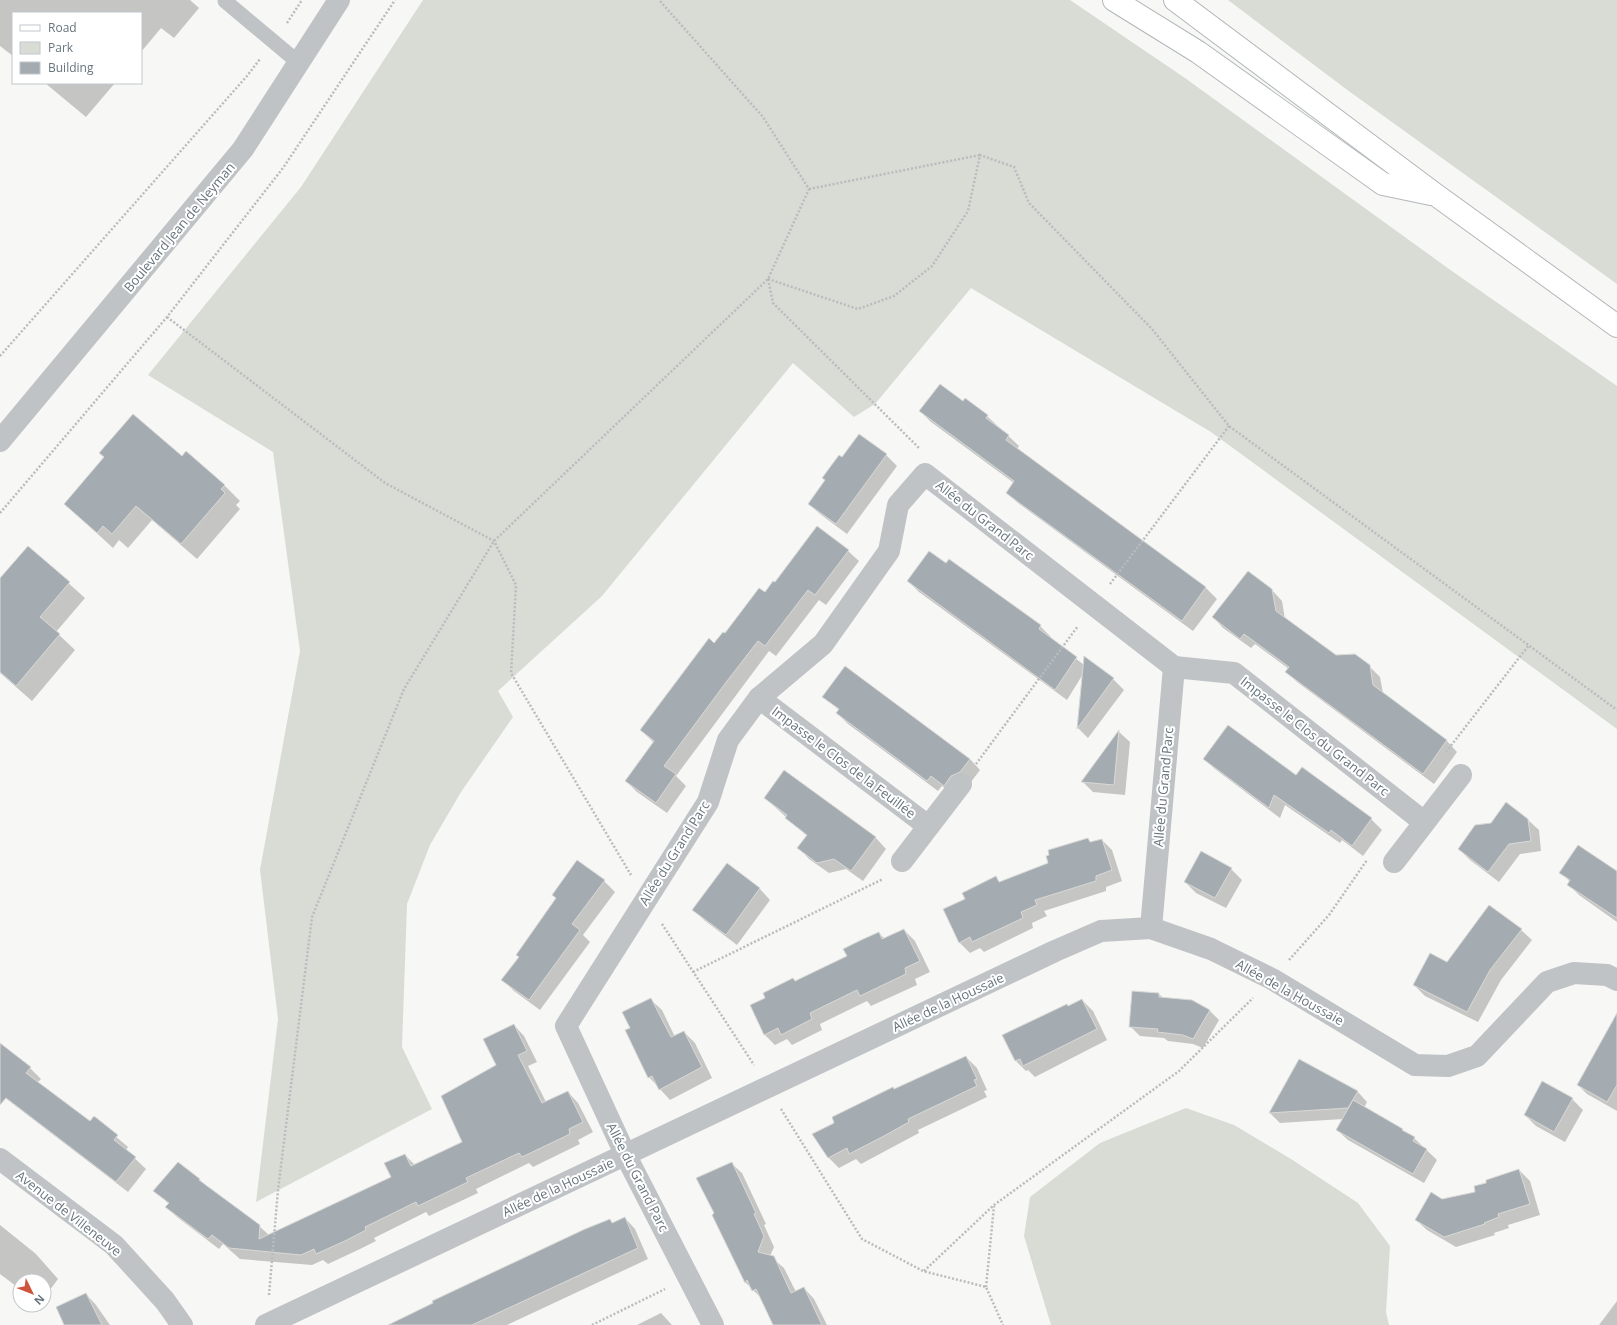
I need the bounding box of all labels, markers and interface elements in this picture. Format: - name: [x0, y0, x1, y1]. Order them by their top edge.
- legend: [12, 12, 142, 84]
- text: Road: [48, 19, 77, 36]
- text: Park: [48, 39, 74, 56]
- text: Building: [48, 59, 94, 76]
- street label: Boulevard Jean de Neyman: [119, 158, 239, 296]
- street label: Allée du Grand Parc: [932, 476, 1038, 564]
- street label: Impasse le Clos du Grand Parc: [1237, 672, 1393, 800]
- street label: Impasse le Clos de la Feuillée: [768, 702, 920, 822]
- street label: Allée du Grand Parc: [1149, 726, 1177, 848]
- street label: Allée du Grand Parc: [635, 797, 713, 909]
- street label: Allée de la Houssaie: [1233, 955, 1347, 1029]
- street label: Allée de la Houssaie: [889, 968, 1007, 1036]
- street label: Allée du Grand Parc: [603, 1119, 673, 1235]
- street label: Allée de la Houssaie: [499, 1153, 617, 1221]
- street label: Avenue de Villeneuve: [13, 1166, 125, 1260]
- north arrow: [12, 1273, 52, 1313]
- text: N: [31, 1292, 48, 1309]

